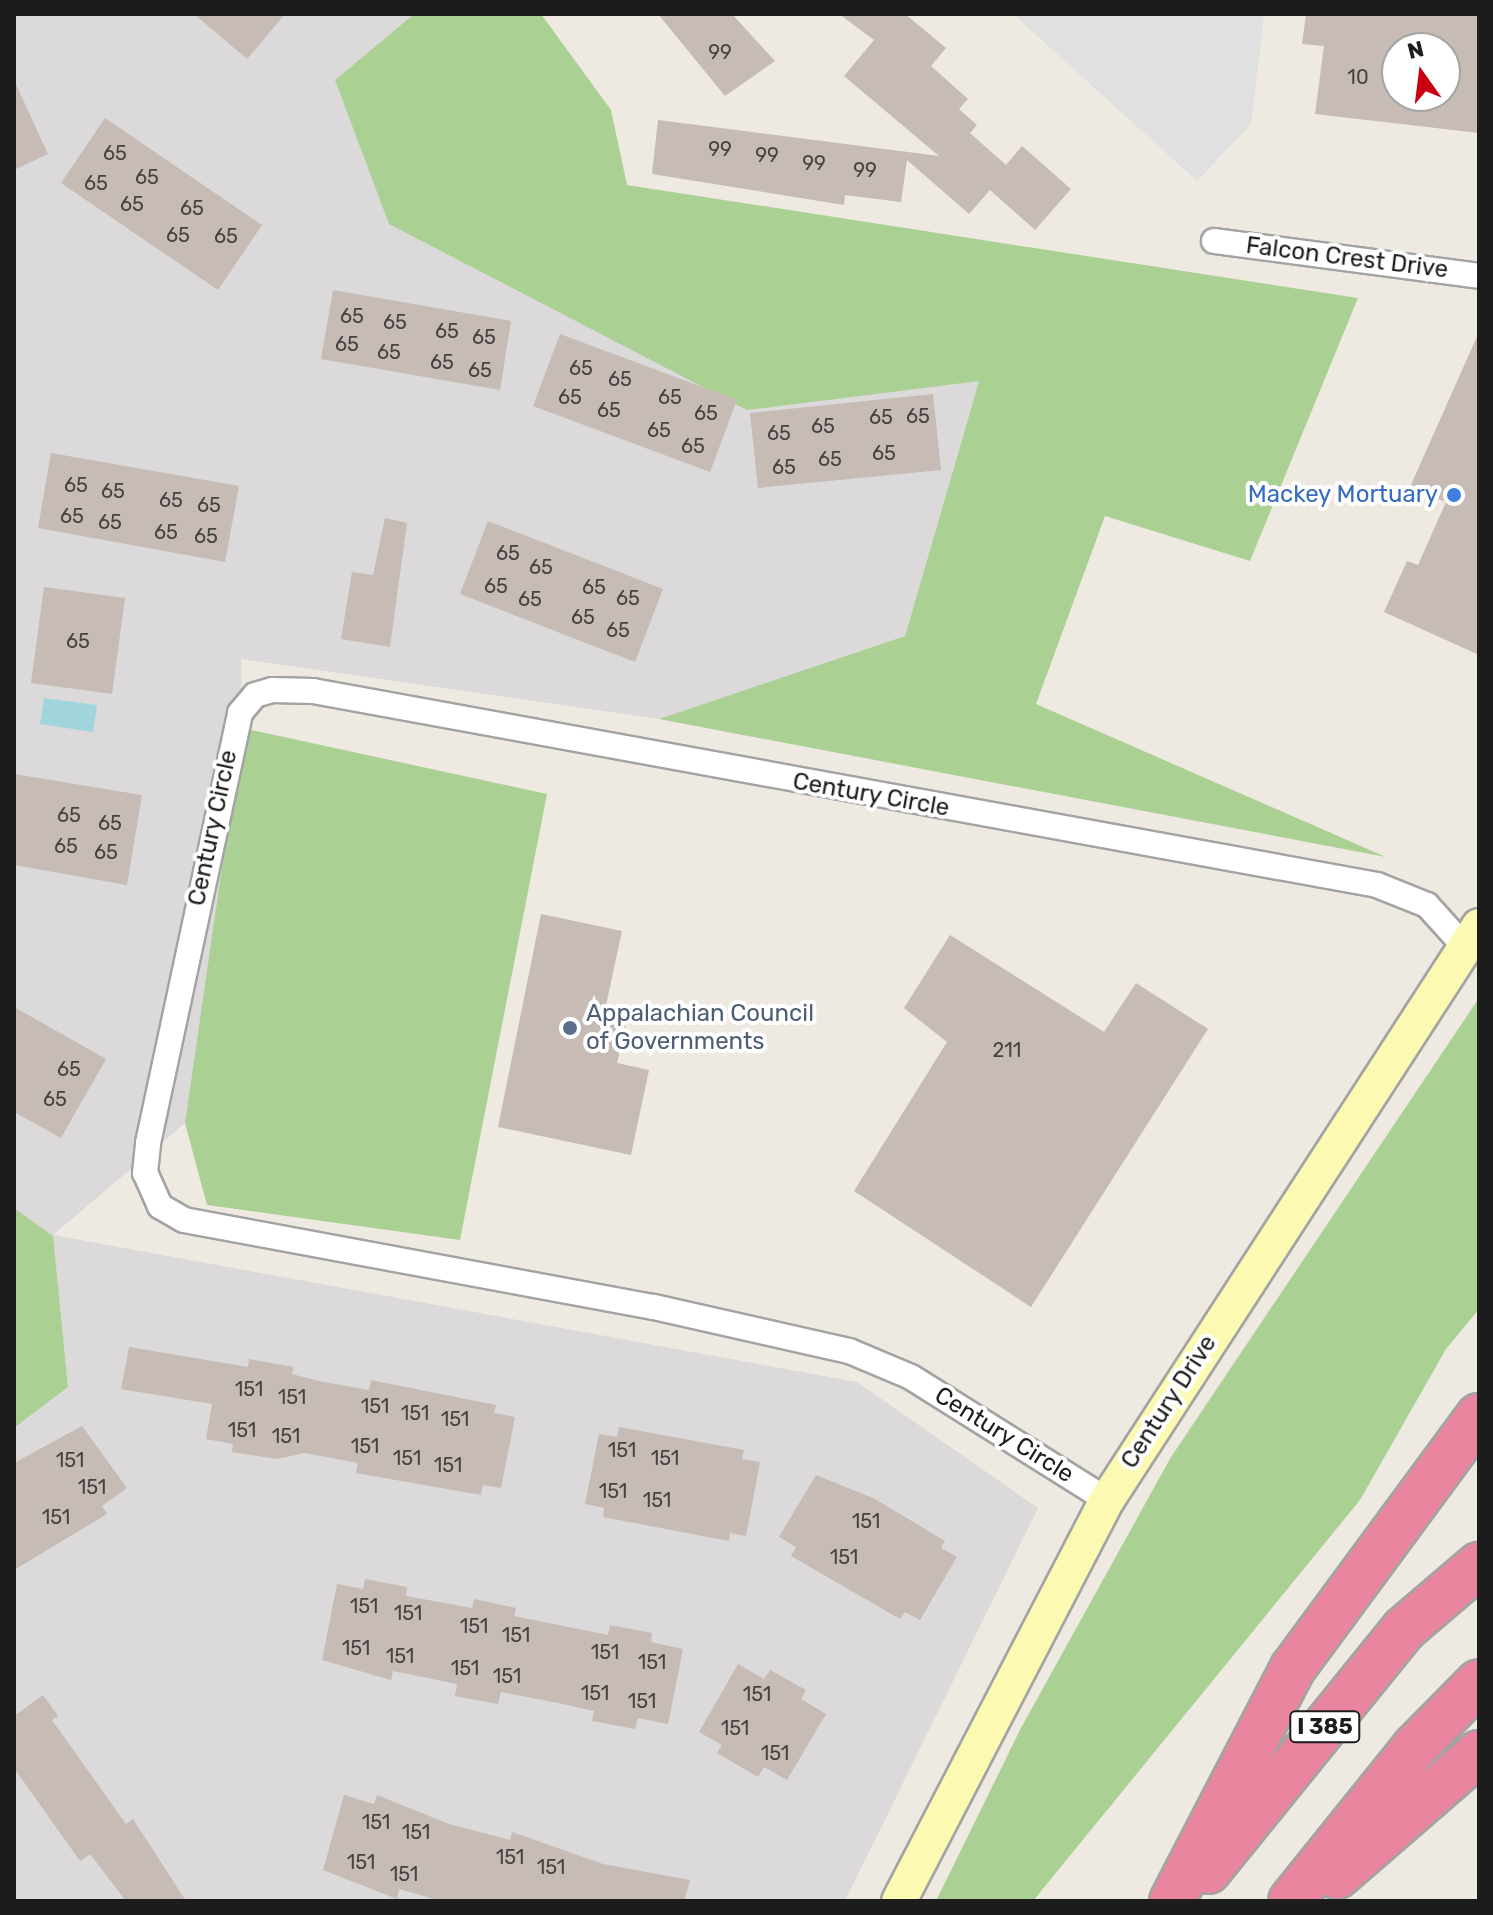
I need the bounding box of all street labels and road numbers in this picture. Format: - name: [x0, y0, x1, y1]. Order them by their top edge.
- street label: Falcon Crest Drive: [1244, 231, 1450, 285]
- street label: Century Circle: [182, 747, 244, 909]
- street label: Century Circle: [790, 767, 952, 823]
- street label: Century Drive: [1115, 1330, 1223, 1474]
- street label: Century Circle: [929, 1381, 1079, 1489]
- road number: I 385: [1289, 1709, 1361, 1745]

